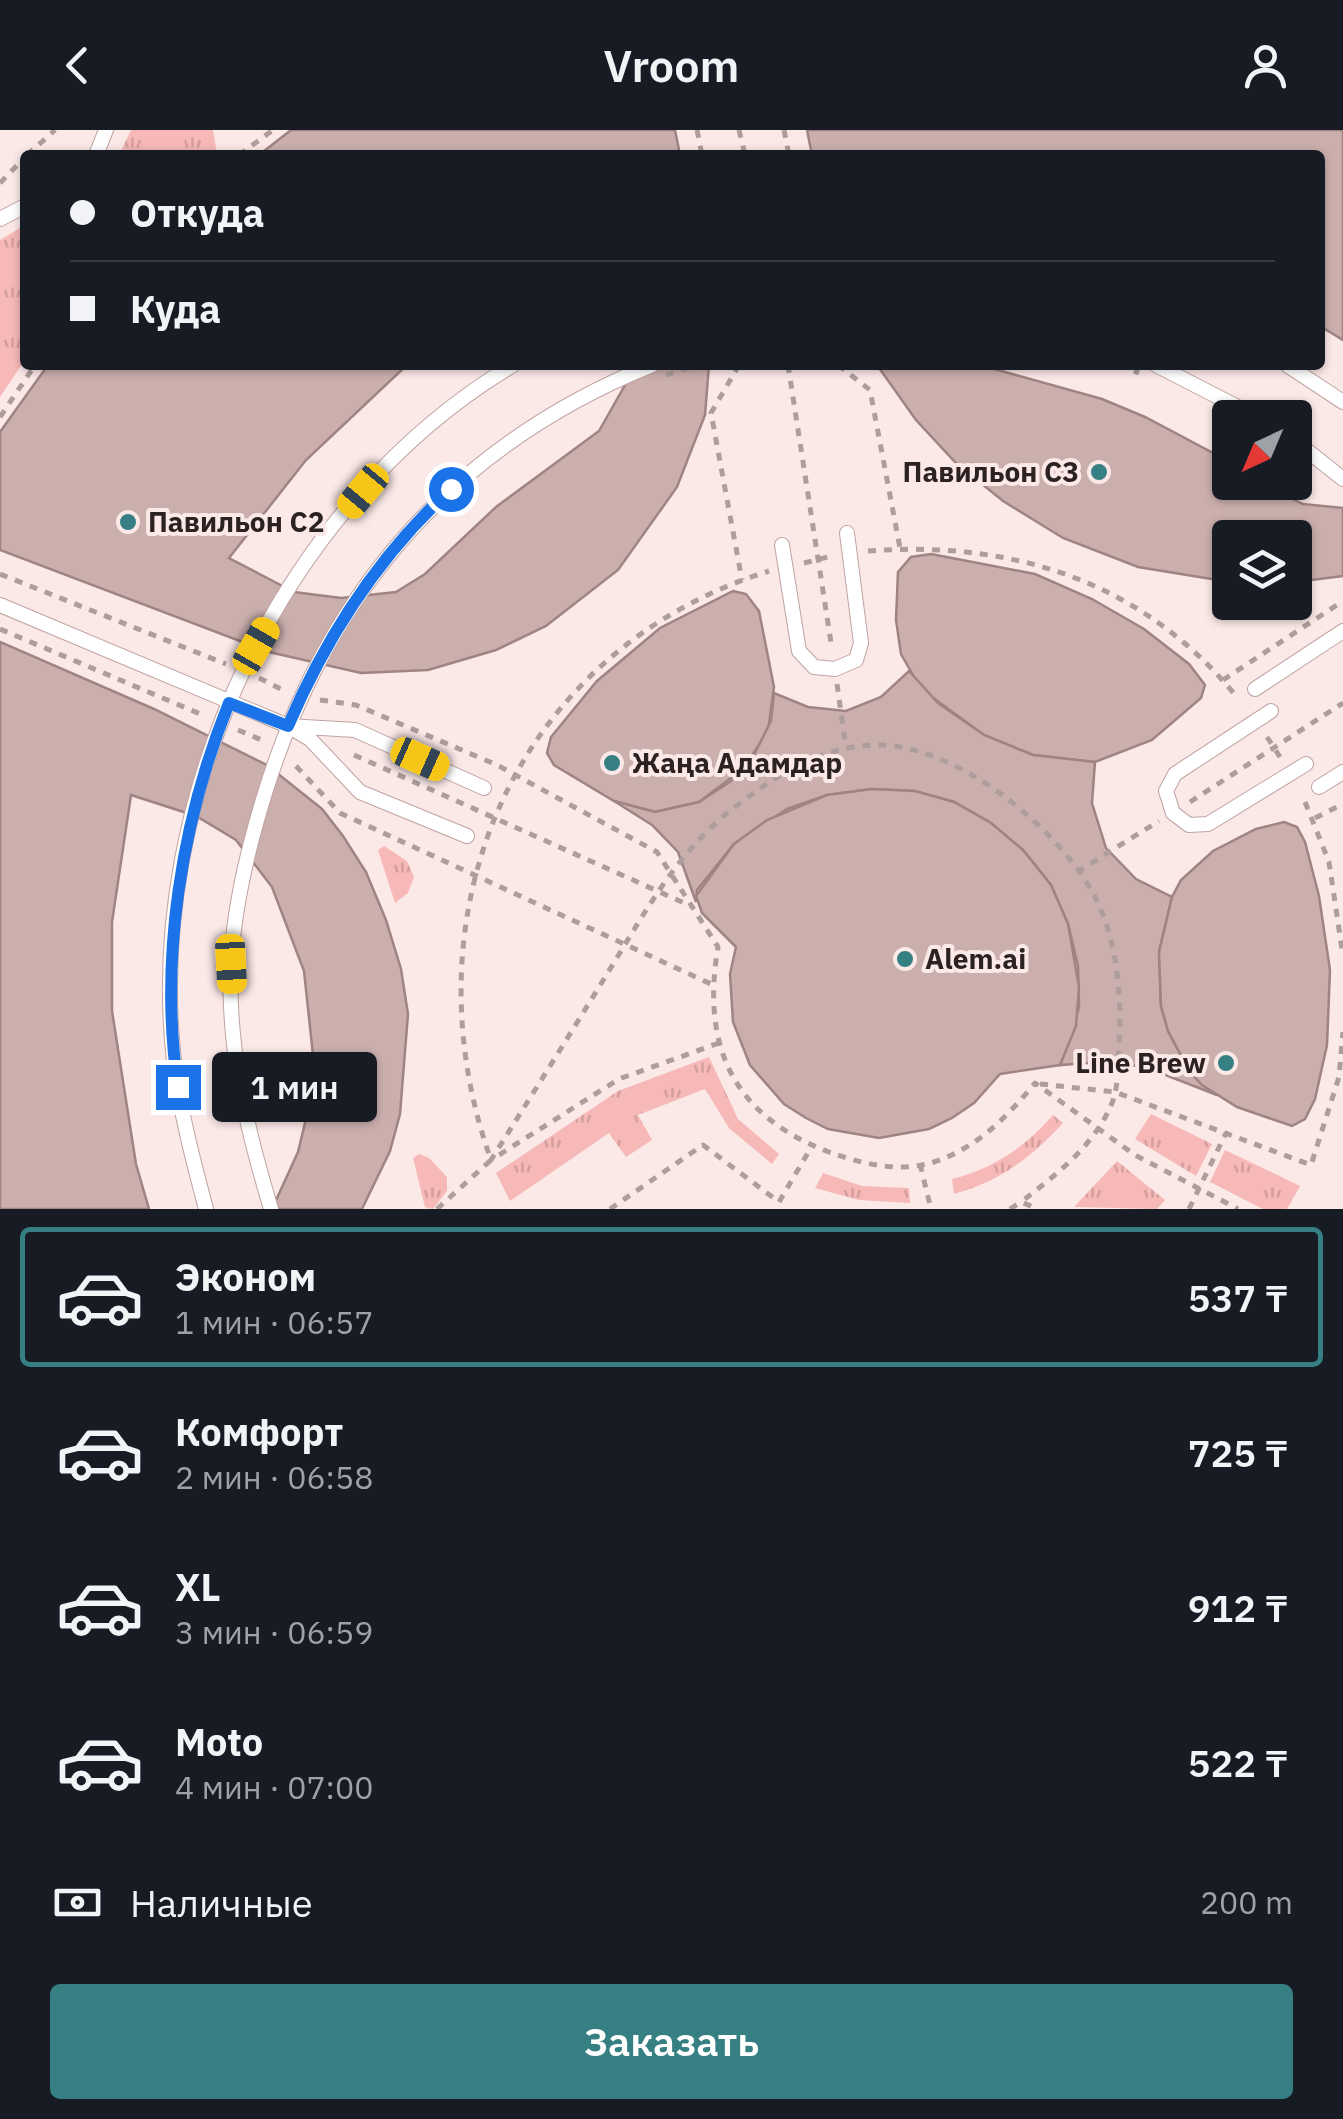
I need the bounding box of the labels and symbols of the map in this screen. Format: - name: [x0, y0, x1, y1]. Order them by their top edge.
- north arrow: [1212, 400, 1312, 500]
- place label: Павильон С3: [903, 453, 1079, 490]
- car: [332, 458, 394, 524]
- marker: Павильон С3: [1088, 461, 1110, 483]
- route start: [429, 467, 474, 512]
- place label: Павильон С2: [148, 503, 324, 540]
- marker: Павильон С2: [117, 511, 139, 533]
- car: [228, 613, 284, 679]
- car: [386, 733, 454, 785]
- place label: Жаңа Адамдар: [632, 744, 842, 781]
- marker: Жаңа Адамдар: [601, 752, 623, 774]
- car: [214, 933, 248, 995]
- place label: Alem.ai: [925, 940, 1026, 977]
- marker: Alem.ai: [894, 948, 916, 970]
- place label: Line Brew: [1075, 1044, 1206, 1081]
- callout: 1 мин: [213, 1052, 378, 1122]
- marker: Line Brew: [1215, 1052, 1237, 1074]
- route end: [156, 1065, 201, 1110]

